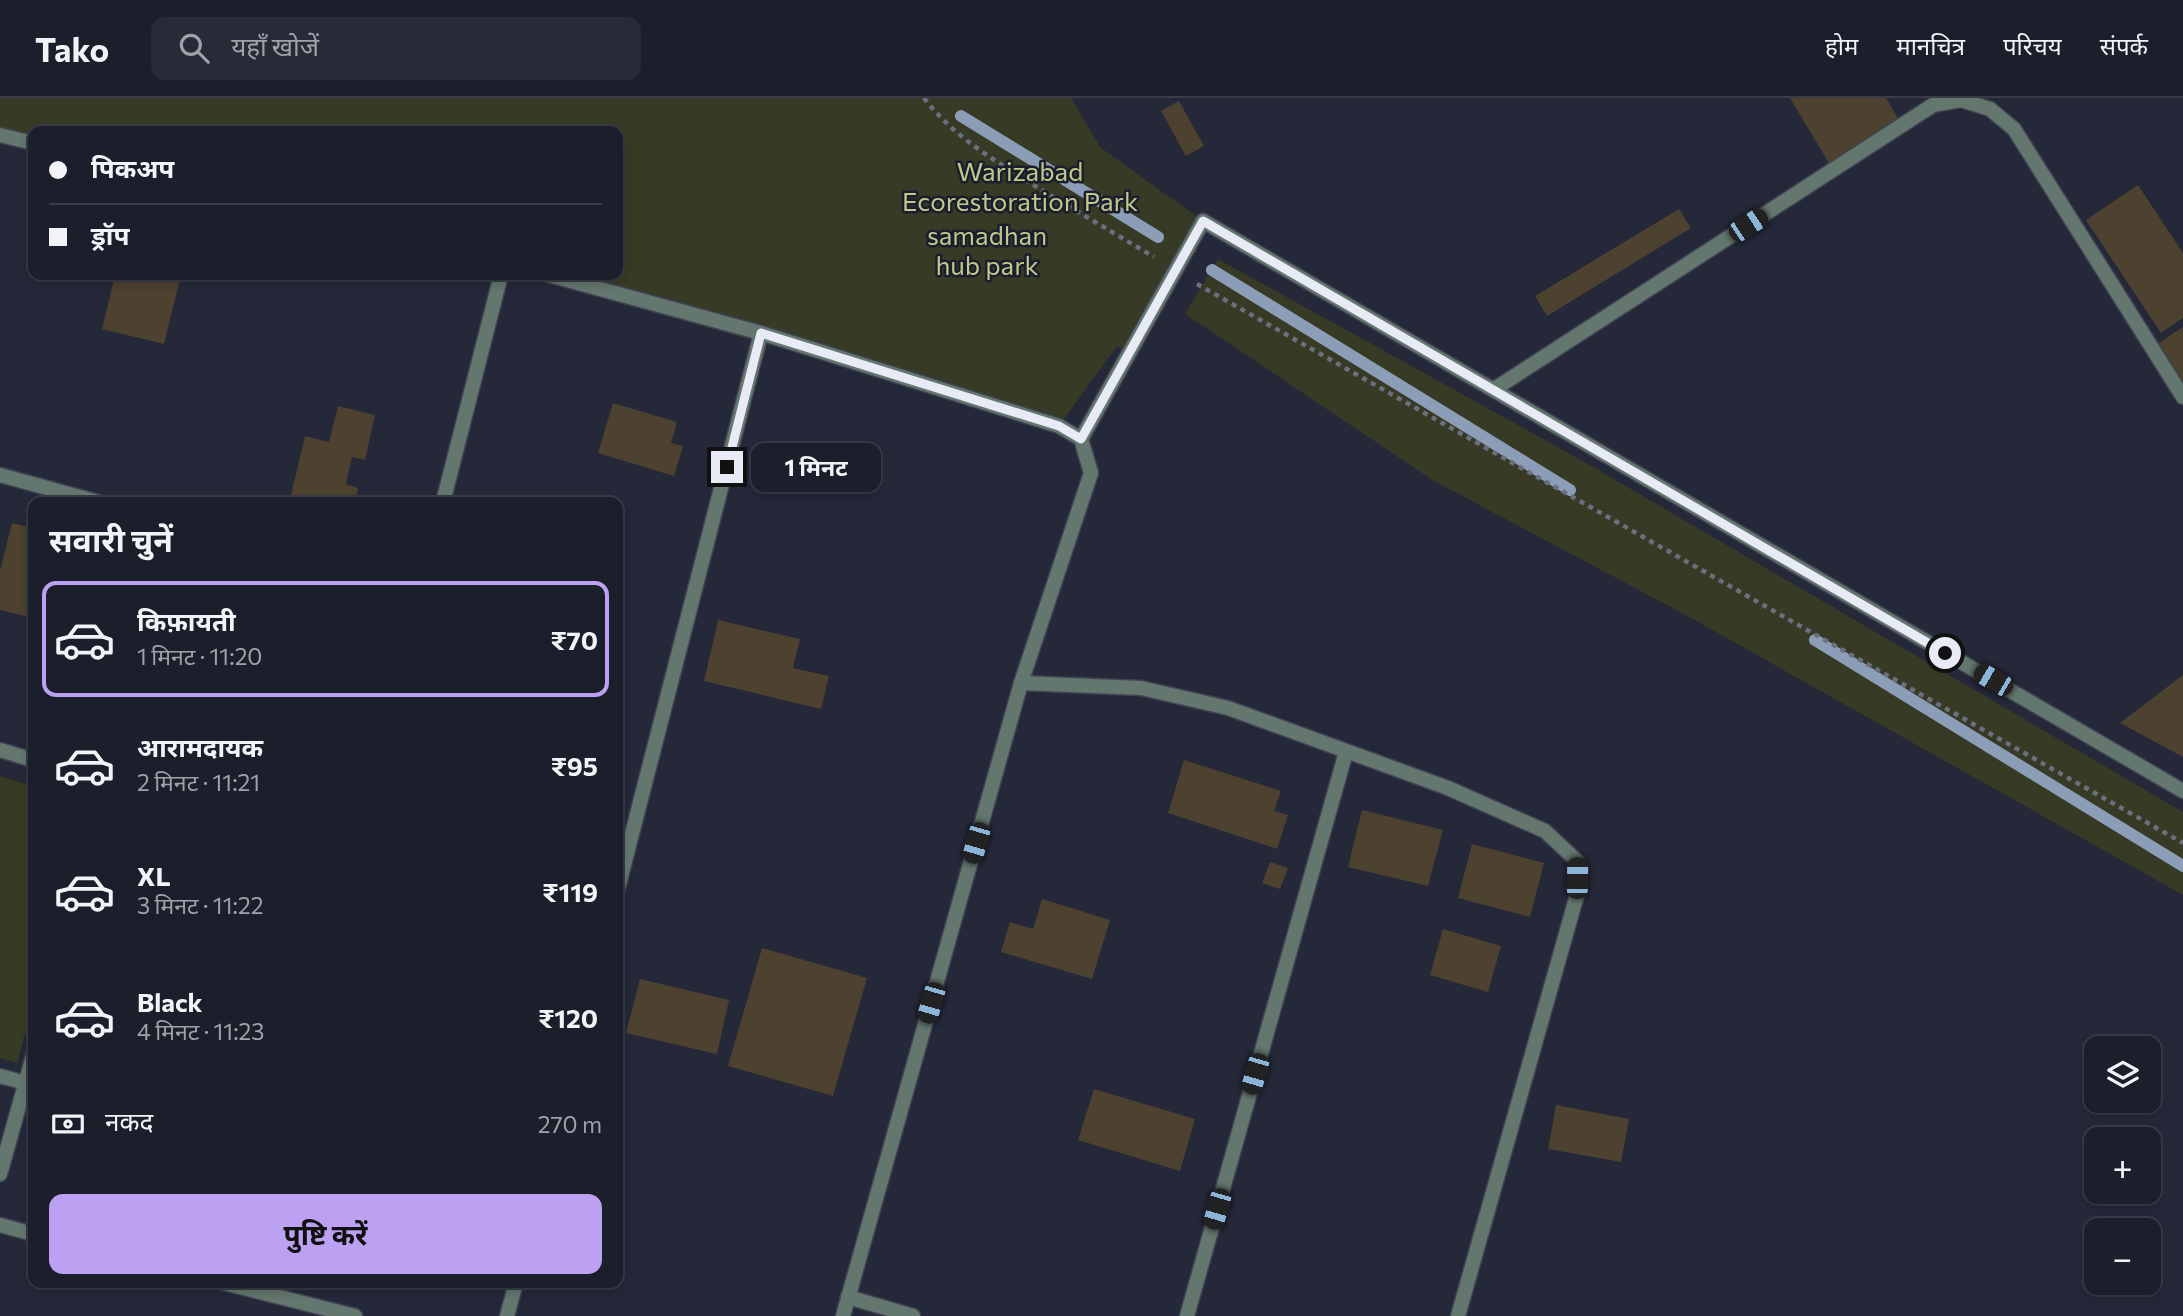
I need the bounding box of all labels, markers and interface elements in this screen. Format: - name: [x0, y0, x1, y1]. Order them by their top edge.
- search box: [151, 17, 641, 80]
- text: Tako: [35, 28, 109, 69]
- icon: search: [175, 29, 213, 67]
- text: यहाँ खोजें: [231, 30, 319, 61]
- text: होम: [1825, 31, 1858, 60]
- text: मानचित्र: [1896, 31, 1965, 60]
- text: परिचय: [2003, 31, 2062, 60]
- text: संपर्क: [2100, 31, 2148, 60]
- text: पिकअप: [91, 152, 174, 183]
- park label: Warizabad Ecorestoration Park: [902, 155, 1138, 216]
- car: [1725, 205, 1772, 245]
- text: ड्रॉप: [91, 219, 129, 250]
- park label: samadhan hub park: [927, 219, 1047, 280]
- callout: 1 मिनट: [752, 442, 881, 492]
- route end: [711, 451, 743, 483]
- text: 1 मिनट: [784, 453, 848, 481]
- text: सवारी चुनें: [49, 519, 173, 559]
- text: किफ़ायती: [137, 605, 236, 636]
- icon: car: [53, 608, 116, 671]
- text: ₹70: [551, 624, 598, 655]
- route start: [1929, 637, 1961, 669]
- text: 1 मिनट · 11:20: [137, 642, 262, 670]
- car: [1970, 660, 2017, 700]
- text: आरामदायक: [137, 731, 263, 762]
- icon: car: [53, 734, 116, 797]
- text: ₹95: [551, 750, 598, 781]
- text: 2 मिनट · 11:21: [137, 768, 260, 796]
- car: [961, 820, 992, 866]
- car: [1567, 857, 1588, 899]
- icon: car: [53, 860, 116, 923]
- text: XL: [137, 860, 171, 891]
- text: ₹119: [542, 876, 598, 907]
- text: 3 मिनट · 11:22: [137, 891, 263, 919]
- car: [916, 980, 947, 1026]
- icon: car: [53, 986, 116, 1049]
- text: Black: [137, 986, 203, 1017]
- text: ₹120: [538, 1002, 598, 1033]
- text: 4 मिनट · 11:23: [137, 1017, 264, 1045]
- map controls: [2084, 1036, 2161, 1295]
- button: layers: [2084, 1036, 2161, 1113]
- car: [1240, 1051, 1271, 1097]
- icon: cash: [49, 1105, 87, 1143]
- text: नकद: [105, 1105, 153, 1136]
- text: 270 m: [538, 1110, 602, 1138]
- button: +: [2084, 1127, 2161, 1204]
- car: [1202, 1186, 1233, 1232]
- button: पुष्टि करें: [49, 1194, 602, 1274]
- button: −: [2084, 1218, 2161, 1295]

